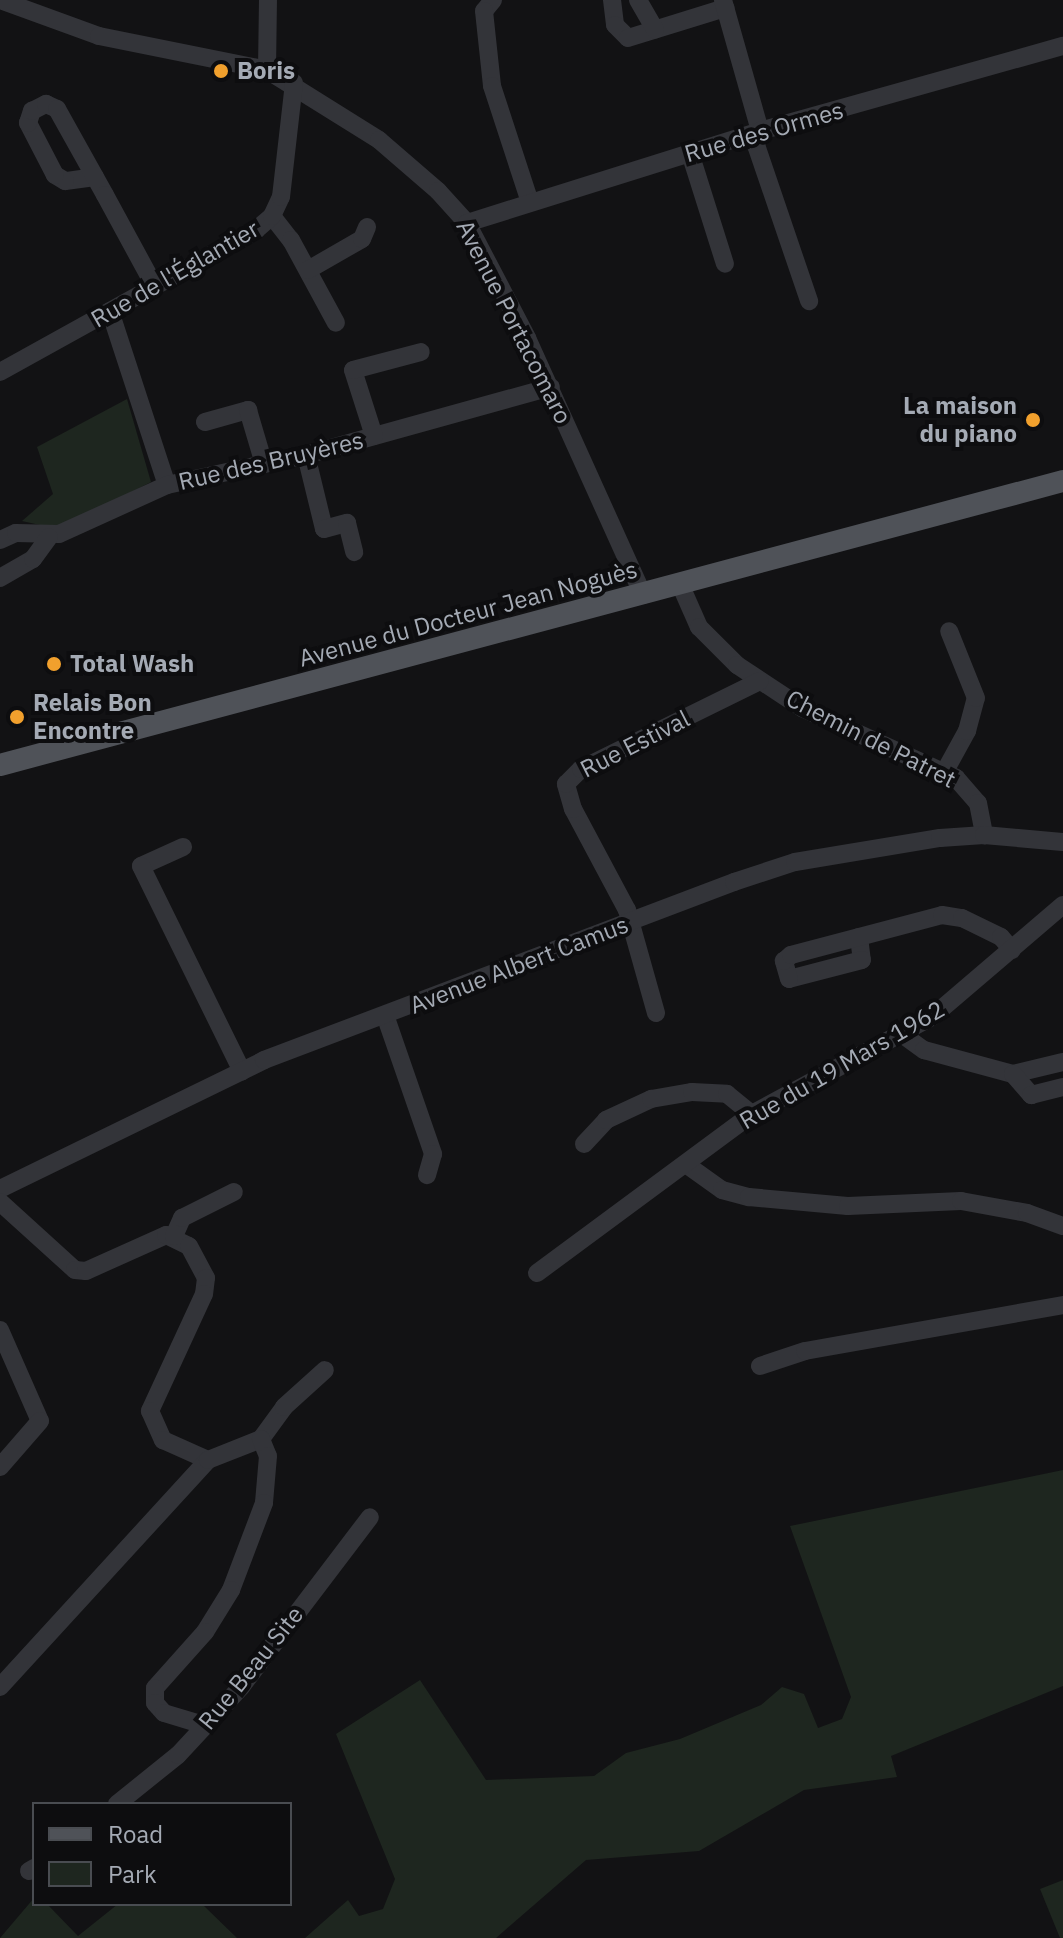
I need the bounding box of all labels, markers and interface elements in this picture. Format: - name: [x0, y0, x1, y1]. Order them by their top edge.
- place label: Boris: [237, 57, 295, 85]
- marker: Boris: [212, 62, 230, 80]
- street label: Rue des Ormes: [681, 96, 847, 168]
- street label: Rue de l'Églantier: [86, 214, 264, 334]
- street label: Avenue Portacomaro: [450, 215, 578, 429]
- place label: La maison du piano: [903, 392, 1017, 448]
- marker: La maison du piano: [1024, 411, 1042, 429]
- street label: Rue des Bruyères: [176, 426, 366, 496]
- street label: Avenue du Docteur Jean Noguès: [296, 555, 640, 673]
- place label: Total Wash: [70, 650, 194, 678]
- marker: Total Wash: [45, 655, 63, 673]
- street label: Chemin de Patret: [781, 684, 961, 794]
- place label: Relais Bon Encontre: [33, 689, 152, 745]
- street label: Rue Estival: [576, 704, 694, 784]
- marker: Relais Bon Encontre: [8, 708, 26, 726]
- street label: Avenue Albert Camus: [406, 910, 632, 1020]
- street label: Rue du 19 Mars 1962: [735, 995, 949, 1135]
- street label: Rue Beau Site: [193, 1601, 309, 1735]
- legend: [32, 1802, 292, 1906]
- text: Road: [108, 1818, 163, 1850]
- text: Park: [108, 1858, 157, 1890]

